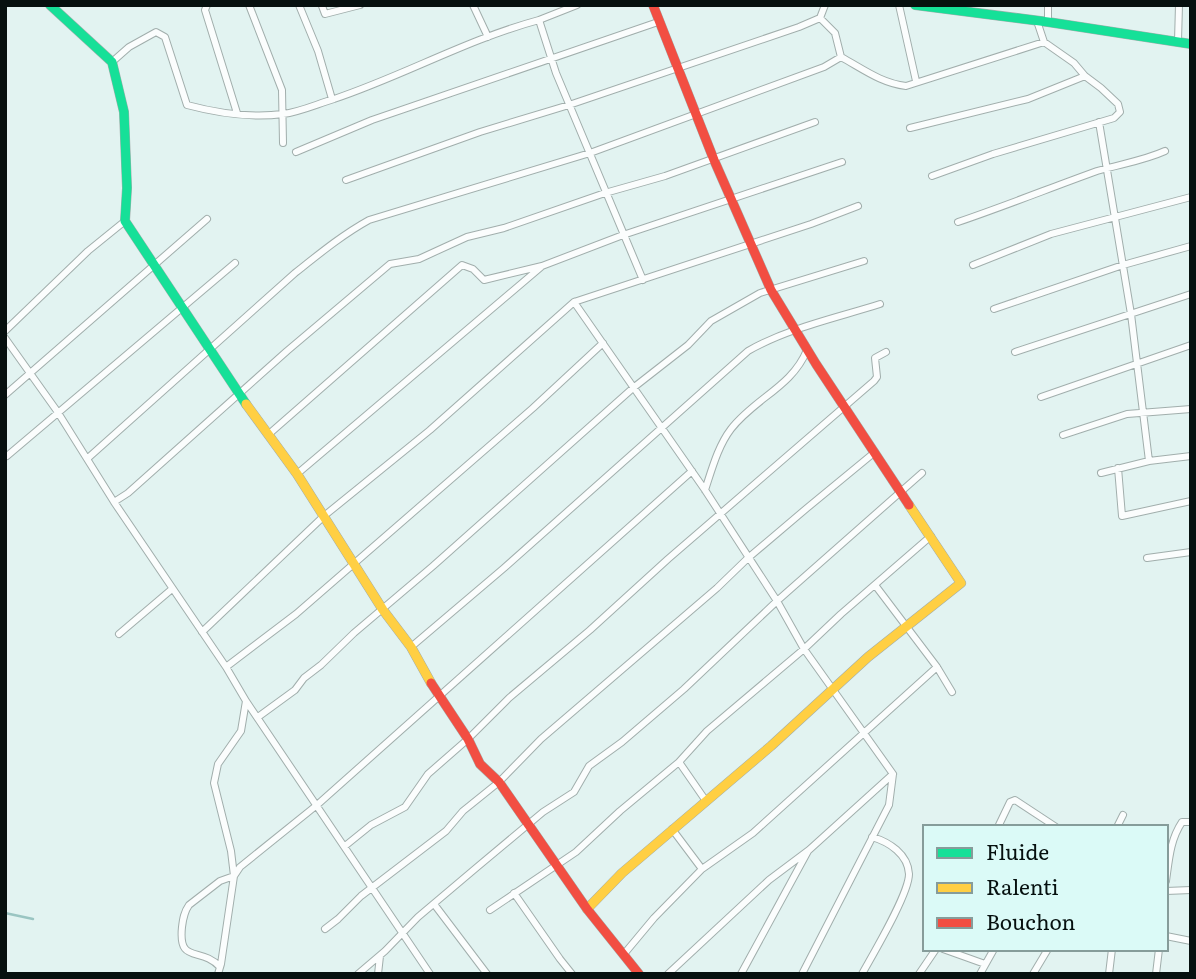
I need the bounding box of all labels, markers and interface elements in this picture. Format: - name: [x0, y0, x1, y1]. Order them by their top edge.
- legend: [923, 825, 1168, 951]
- text: Fluide: [986, 835, 1049, 866]
- text: Ralenti: [986, 870, 1059, 901]
- text: Bouchon: [986, 905, 1076, 936]

